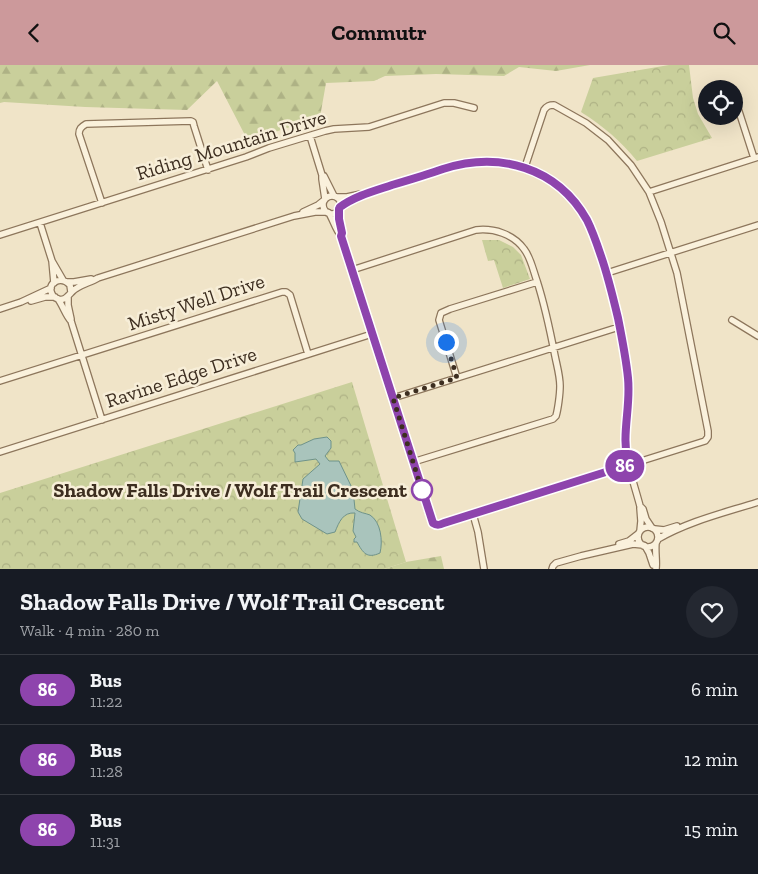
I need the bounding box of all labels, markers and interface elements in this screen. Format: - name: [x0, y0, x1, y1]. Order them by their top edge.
- icon: back: [20, 19, 48, 47]
- text: Commutr: [331, 19, 427, 46]
- icon: search: [710, 19, 738, 47]
- map controls: [698, 80, 743, 125]
- button: locate: [698, 80, 743, 125]
- street label: Riding Mountain Drive: [133, 105, 329, 185]
- street label: Misty Well Drive: [125, 269, 267, 335]
- your location: [434, 330, 459, 355]
- street label: Ravine Edge Drive: [102, 341, 260, 413]
- line badge: 86: [602, 450, 648, 482]
- text: 86: [615, 455, 635, 477]
- place label: Shadow Falls Drive / Wolf Trail Crescent: [53, 478, 408, 502]
- marker: Shadow Falls Drive / Wolf Trail Crescent: [411, 479, 433, 501]
- button: heart: [686, 586, 738, 638]
- text: Shadow Falls Drive / Wolf Trail Crescent: [20, 587, 444, 616]
- text: Walk · 4 min · 280 m: [20, 621, 159, 640]
- text: Bus: [90, 669, 122, 692]
- text: 6 min: [691, 678, 738, 701]
- text: 86: [38, 679, 57, 701]
- text: 11:22: [90, 692, 122, 711]
- text: Bus: [90, 739, 122, 762]
- text: 12 min: [684, 748, 738, 771]
- text: 86: [38, 749, 57, 771]
- text: 11:28: [90, 762, 123, 781]
- text: Bus: [90, 809, 122, 832]
- text: 15 min: [684, 818, 738, 841]
- text: 86: [38, 819, 57, 841]
- text: 11:31: [90, 832, 120, 851]

